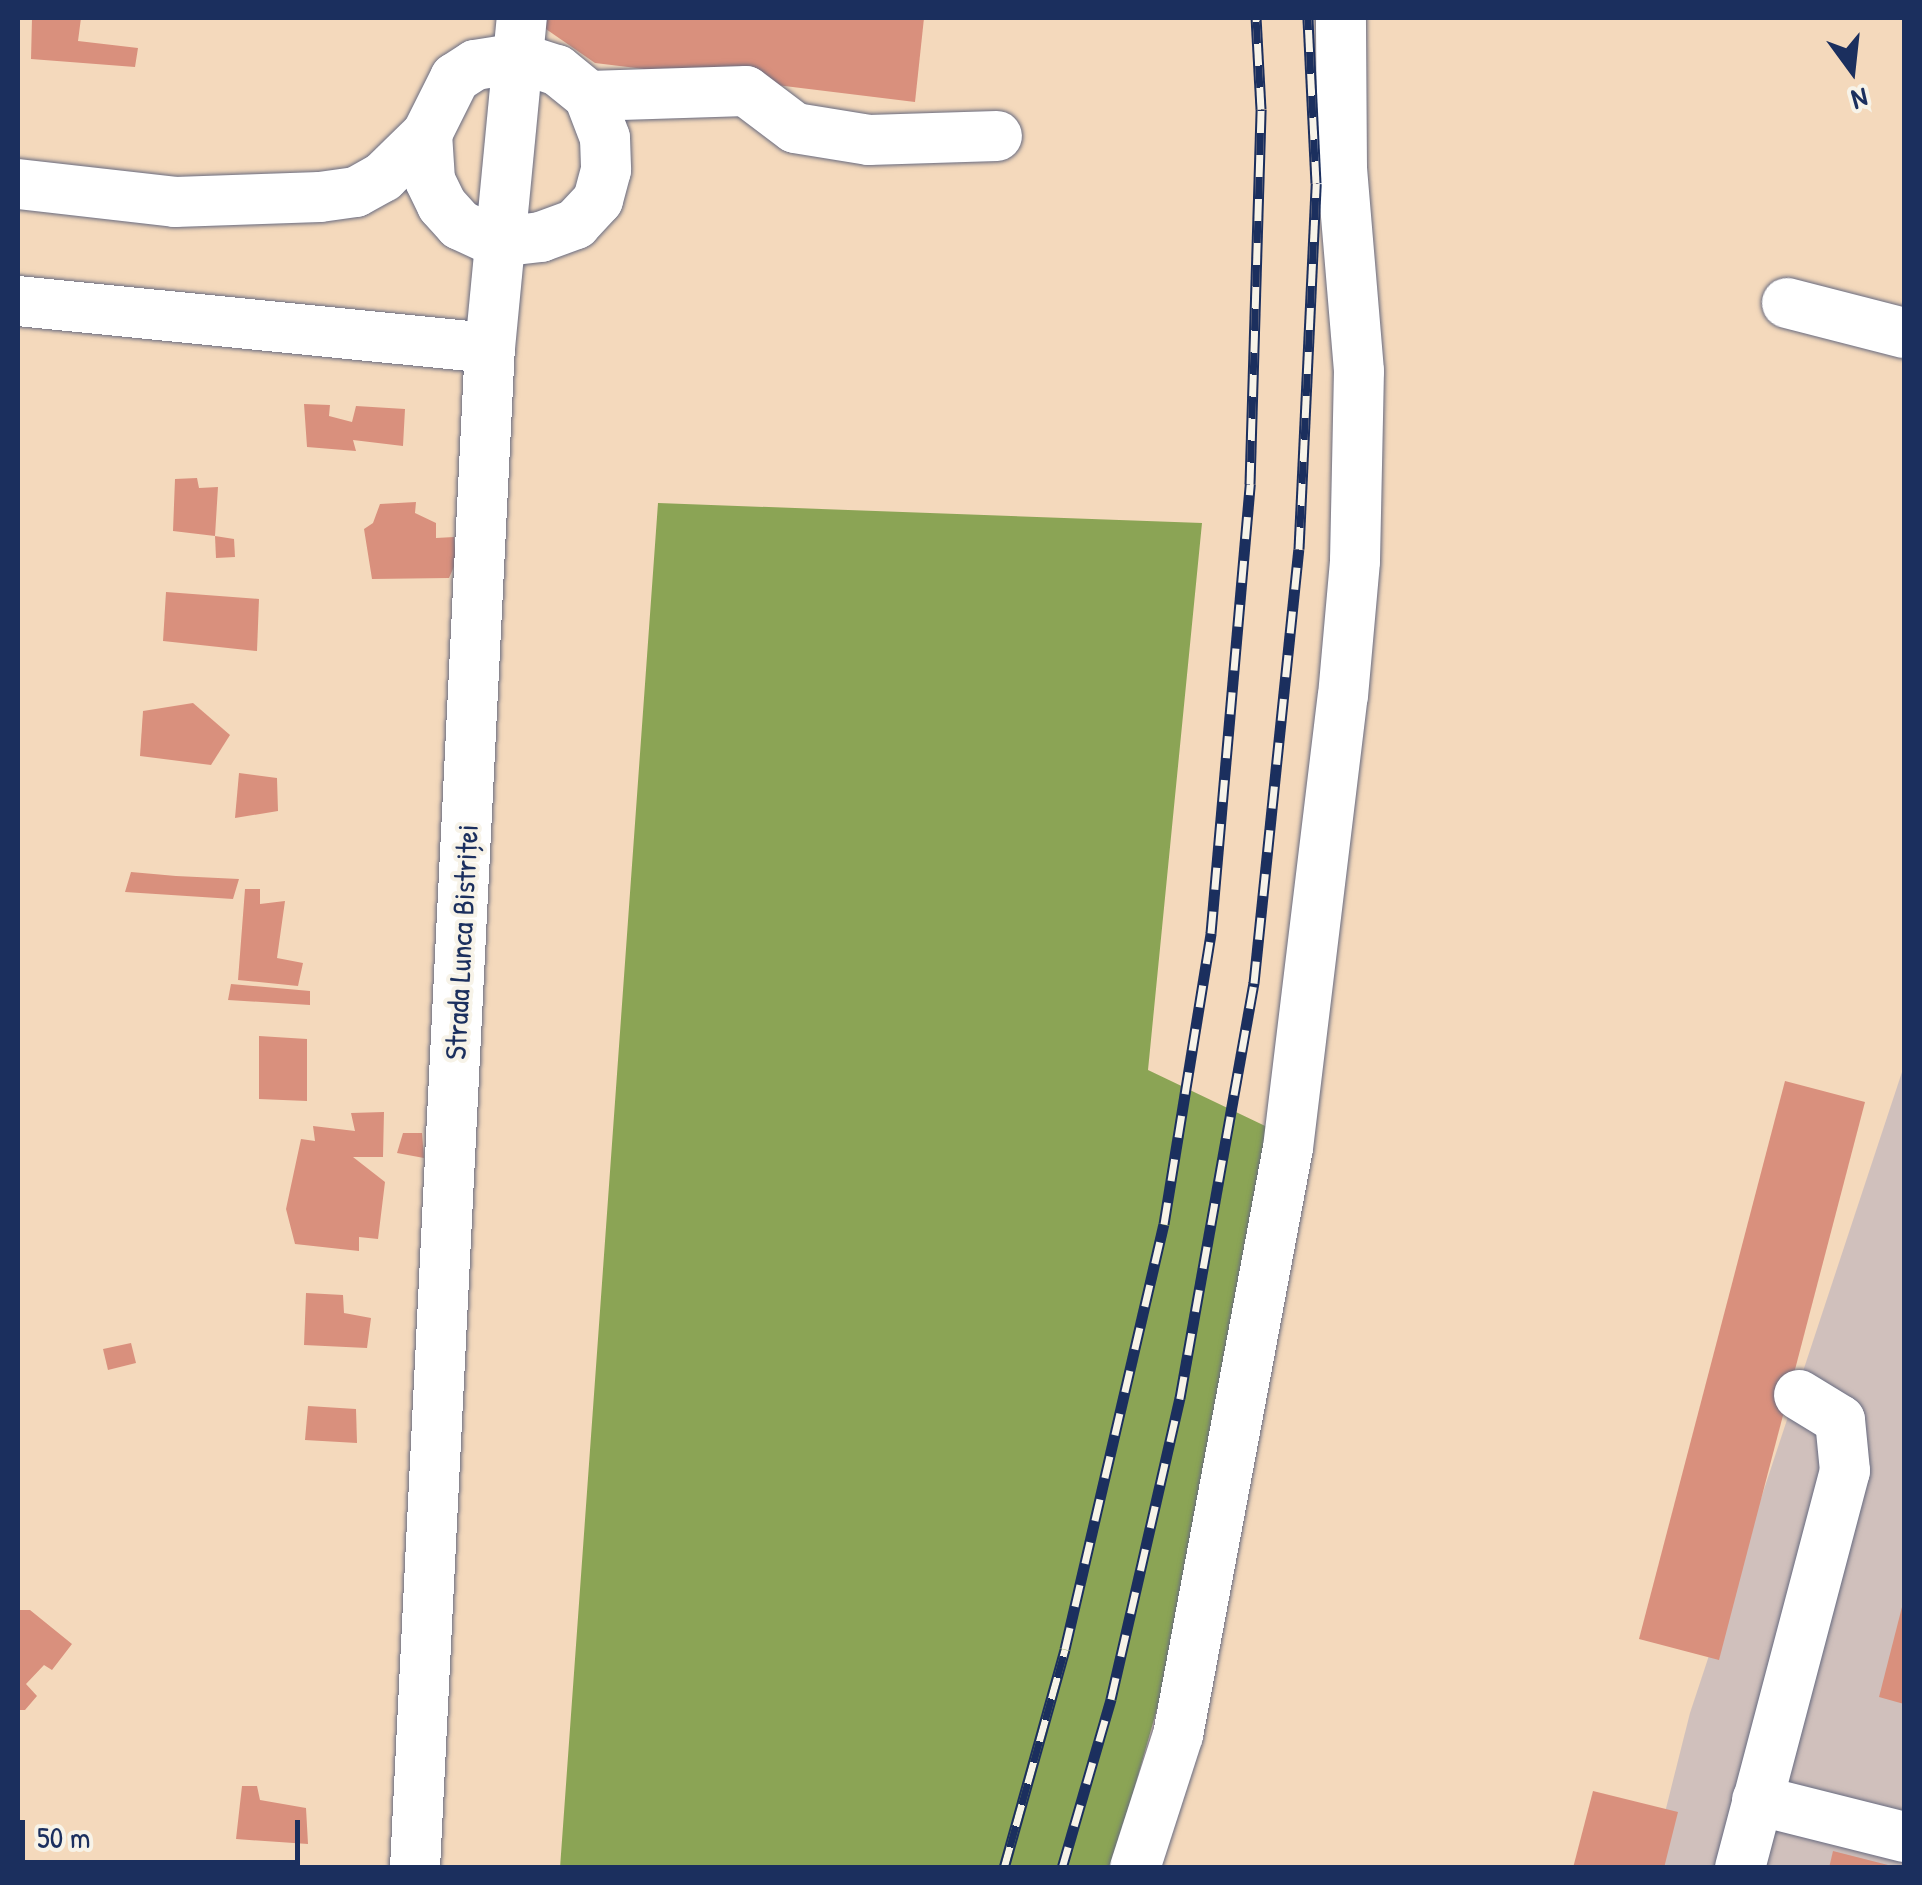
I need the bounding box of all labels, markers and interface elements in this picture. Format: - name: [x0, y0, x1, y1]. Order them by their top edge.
- north arrow: [1802, 20, 1902, 120]
- text: N: [1848, 79, 1872, 119]
- street label: Strada Lunca Bistriței: [437, 823, 485, 1061]
- scale bar: [25, 1800, 305, 1862]
- text: 50 m: [37, 1817, 90, 1857]

